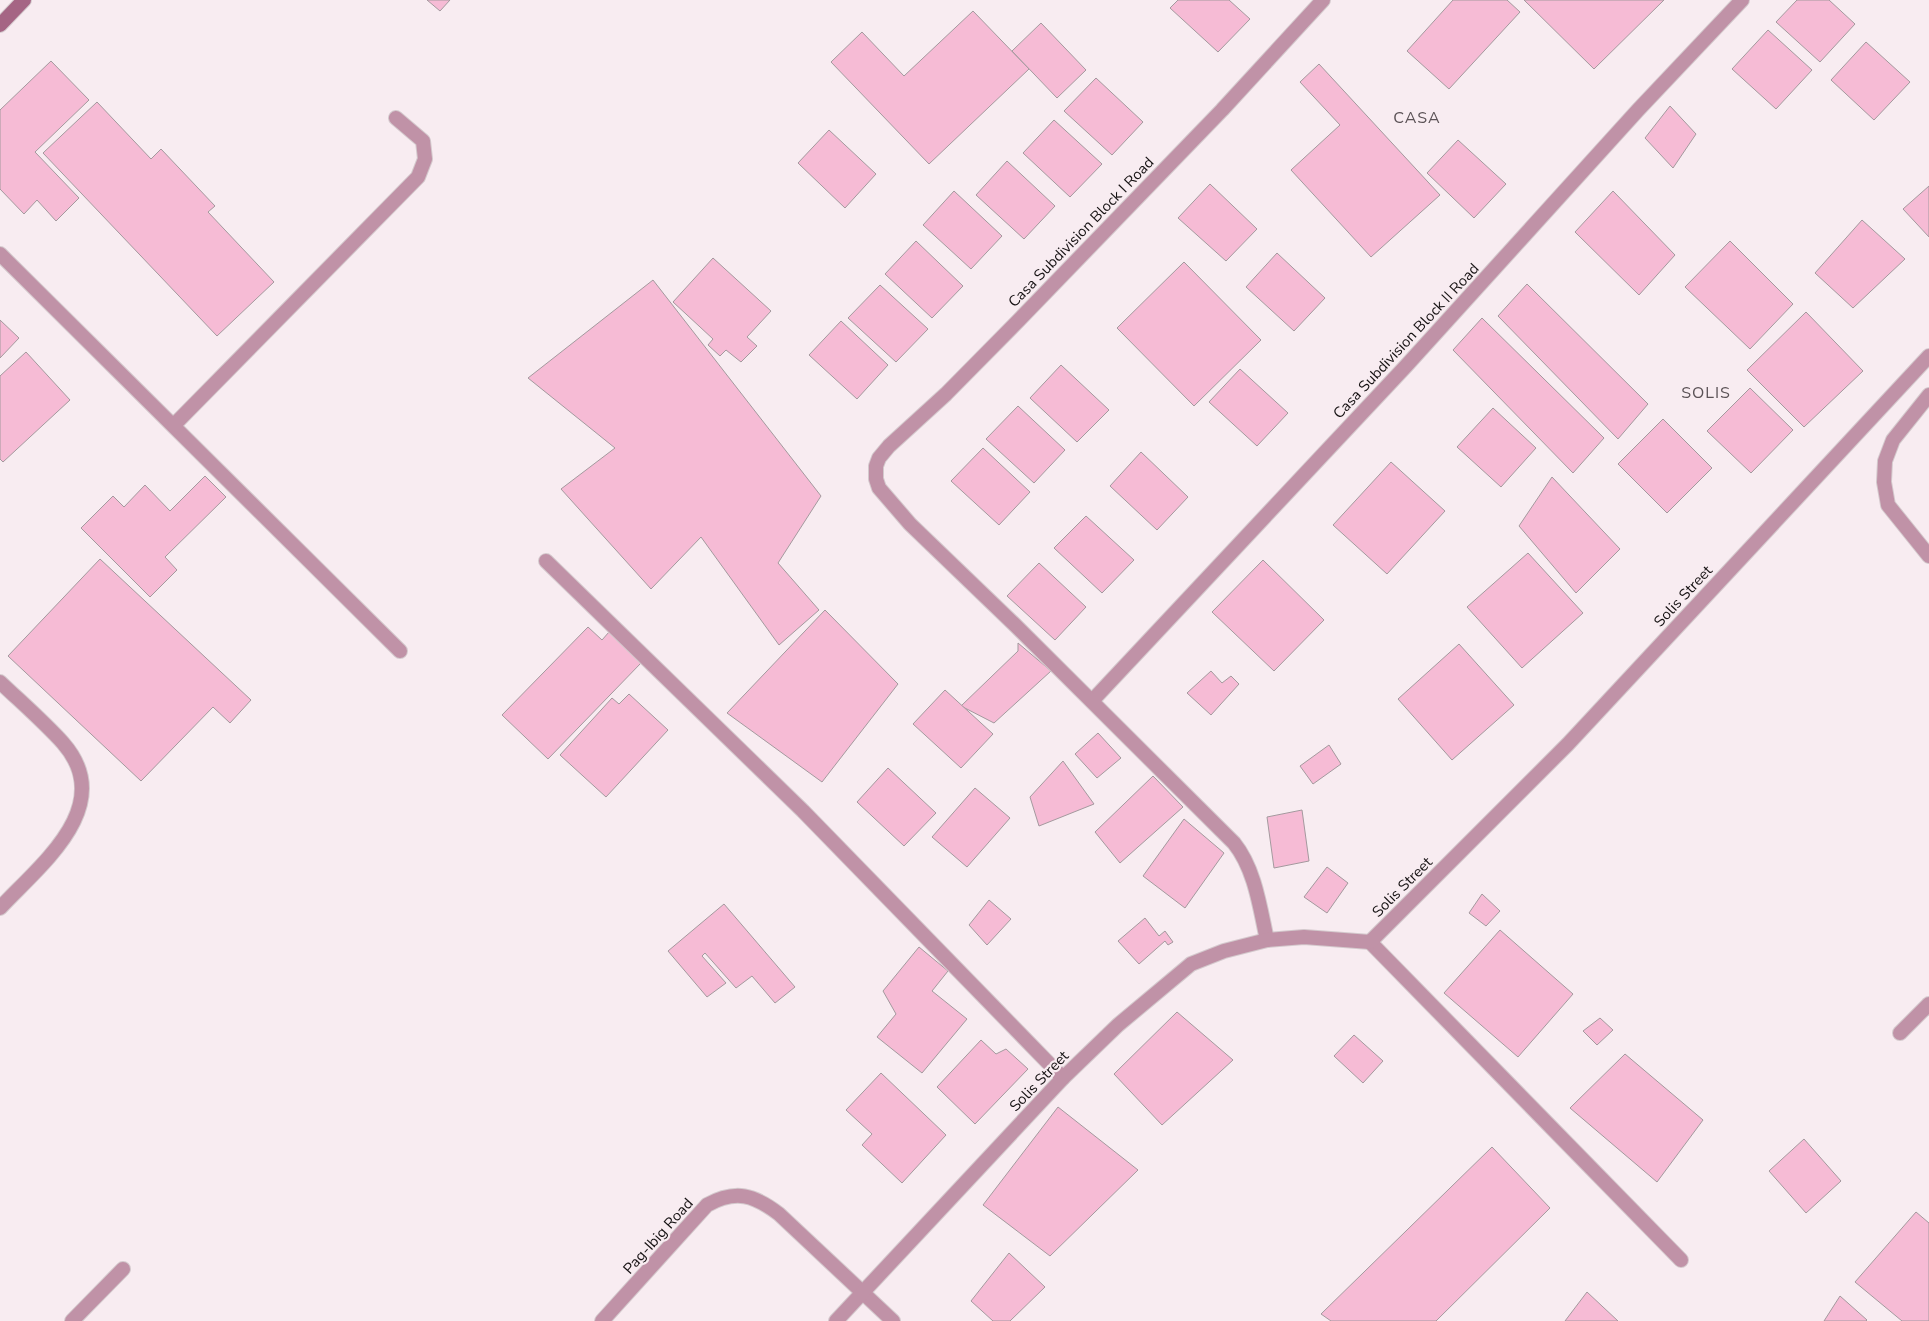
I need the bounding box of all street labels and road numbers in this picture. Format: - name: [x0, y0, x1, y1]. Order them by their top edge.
- street label: Casa Subdivision Block I Road: [1004, 152, 1158, 312]
- street label: Casa Subdivision Block II Road: [1329, 259, 1483, 423]
- street label: Solis Street: [1649, 560, 1717, 631]
- street label: Solis Street: [1368, 852, 1437, 921]
- street label: Solis Street: [1005, 1046, 1074, 1116]
- street label: Pag-Ibig Road: [619, 1194, 697, 1278]

